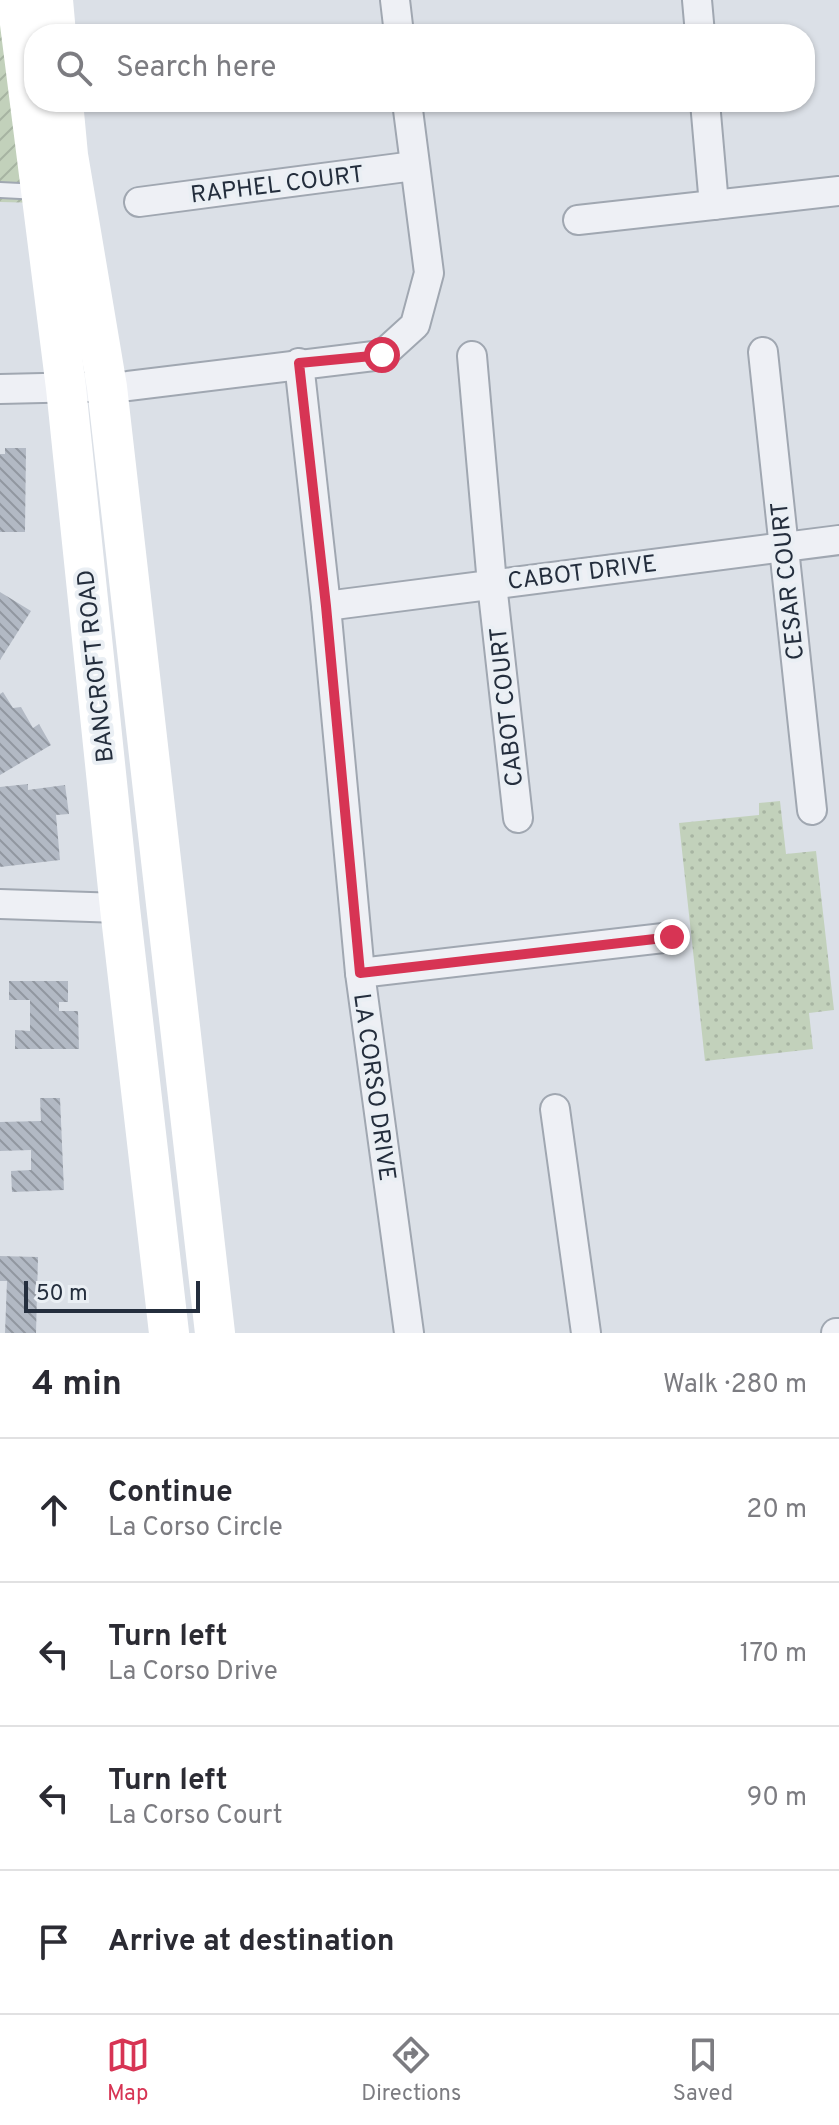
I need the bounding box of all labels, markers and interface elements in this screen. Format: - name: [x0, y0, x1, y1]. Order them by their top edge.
- search box: [24, 24, 815, 112]
- icon: search: [52, 46, 96, 90]
- text: Search here: [116, 50, 276, 87]
- street label: RAPHEL COURT: [189, 160, 366, 212]
- route start: [364, 337, 400, 373]
- street label: CESAR COURT: [766, 500, 812, 662]
- street label: CABOT DRIVE: [506, 550, 659, 598]
- street label: BANCROFT ROAD: [72, 568, 122, 764]
- street label: CABOT COURT: [485, 626, 531, 788]
- route end: [654, 919, 690, 955]
- street label: LA CORSO DRIVE: [345, 992, 401, 1183]
- scale bar: [24, 1277, 200, 1313]
- text: 50 m: [36, 1281, 88, 1308]
- text: 4 min: [32, 1364, 122, 1407]
- text: Walk · 280 m: [663, 1369, 807, 1402]
- text: Continue: [108, 1475, 233, 1512]
- icon: ahead: [32, 1488, 76, 1532]
- text: 20 m: [746, 1494, 807, 1527]
- text: La Corso Circle: [108, 1512, 283, 1545]
- text: Turn left: [108, 1619, 228, 1656]
- icon: left: [32, 1632, 76, 1676]
- text: 170 m: [740, 1638, 807, 1671]
- text: La Corso Drive: [108, 1656, 278, 1689]
- text: Turn left: [108, 1763, 228, 1800]
- icon: left: [32, 1776, 76, 1820]
- text: 90 m: [747, 1782, 807, 1815]
- text: La Corso Court: [108, 1800, 283, 1833]
- icon: arrive: [32, 1920, 76, 1964]
- text: Arrive at destination: [108, 1924, 394, 1961]
- tab: Map: [106, 2033, 150, 2108]
- tab: Directions: [361, 2033, 461, 2108]
- tab: Saved: [673, 2033, 733, 2108]

